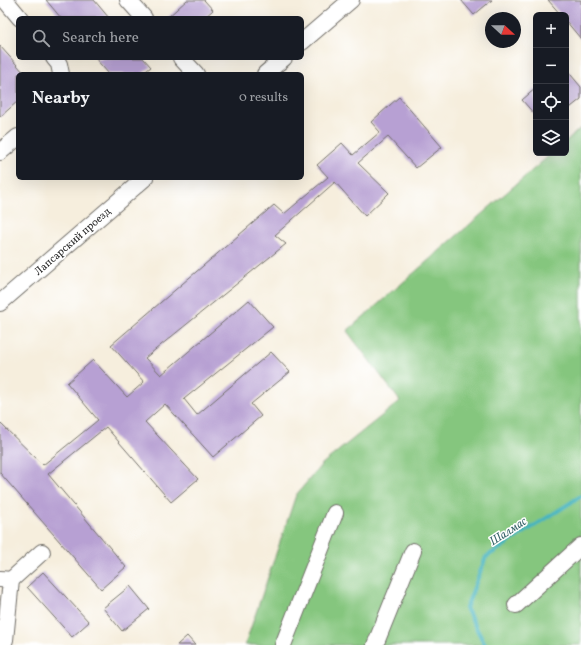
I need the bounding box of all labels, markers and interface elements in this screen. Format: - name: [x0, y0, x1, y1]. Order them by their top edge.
- north arrow: [485, 12, 521, 48]
- map controls: [533, 12, 569, 156]
- button: +: [533, 12, 569, 48]
- search box: [16, 16, 304, 60]
- icon: search: [30, 27, 52, 49]
- text: Search here: [62, 28, 139, 49]
- button: −: [533, 48, 569, 84]
- button: locate: [533, 84, 569, 120]
- text: Nearby: [32, 87, 90, 110]
- text: 0 results: [239, 89, 288, 107]
- button: layers: [533, 120, 569, 156]
- street label: Лапсарский проезд: [32, 204, 115, 280]
- water label: Шалмас: [487, 514, 531, 550]

